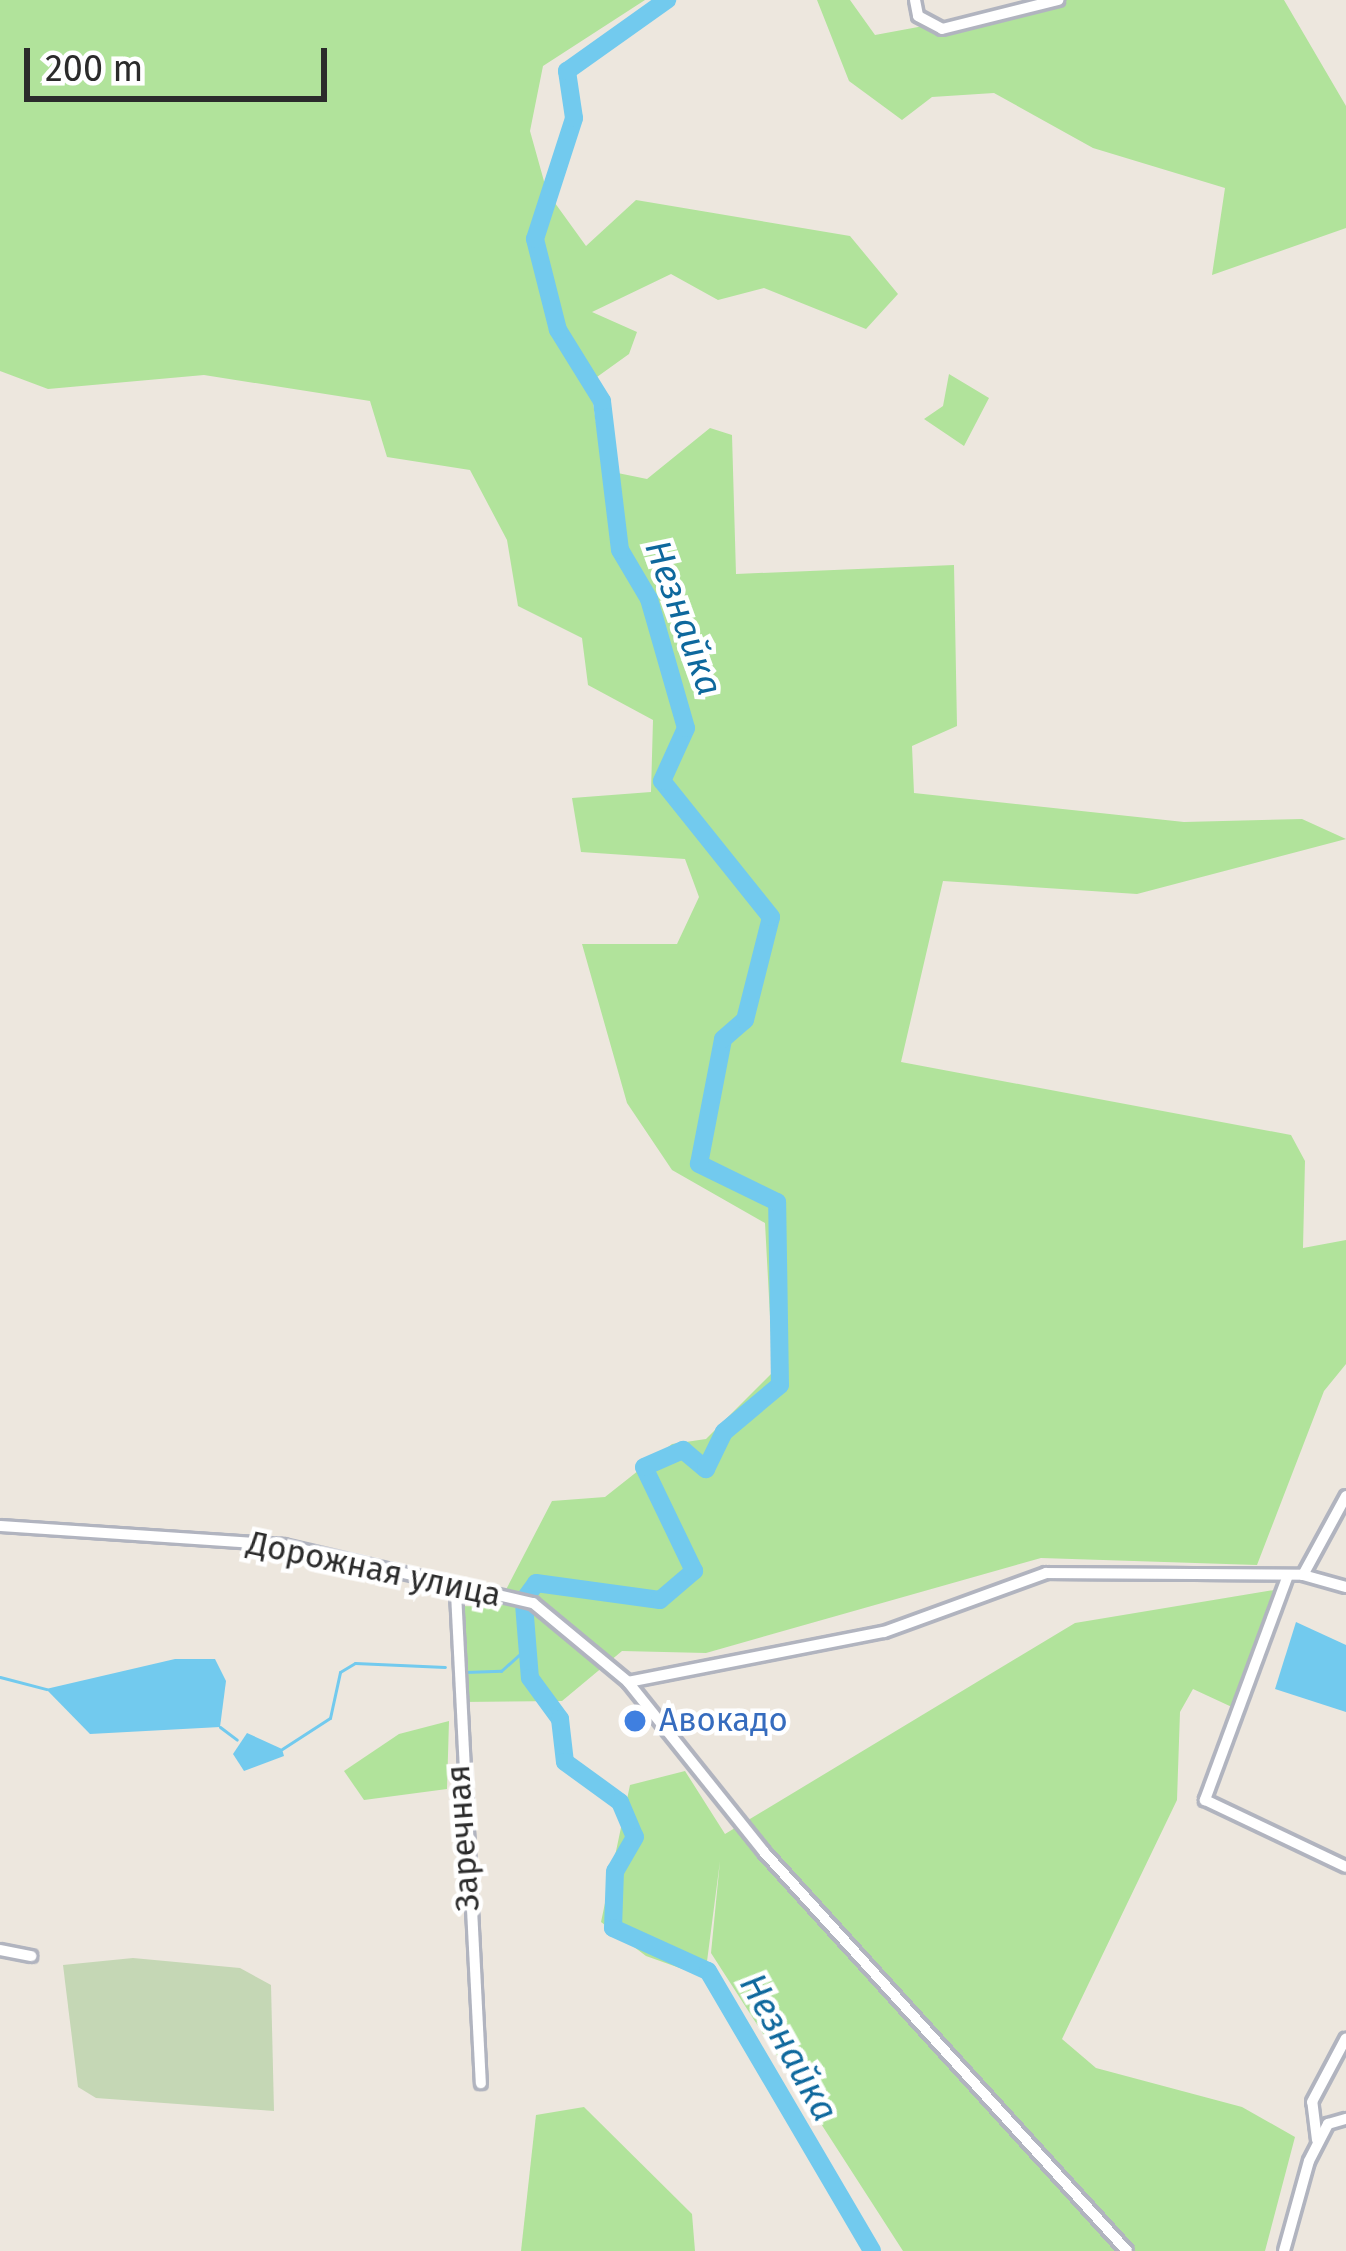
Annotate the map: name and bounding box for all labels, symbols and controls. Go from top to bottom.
scale bar [30,24,333,98]
text: 200 m [45,47,143,91]
water label: Незнайка [635,535,731,701]
street label: Дорожная улица [244,1524,504,1616]
place label: Авокадо [659,1701,788,1741]
marker: Авокадо [622,1708,648,1734]
street label: Заречная [439,1763,489,1913]
water label: Незнайка [730,1967,846,2129]

